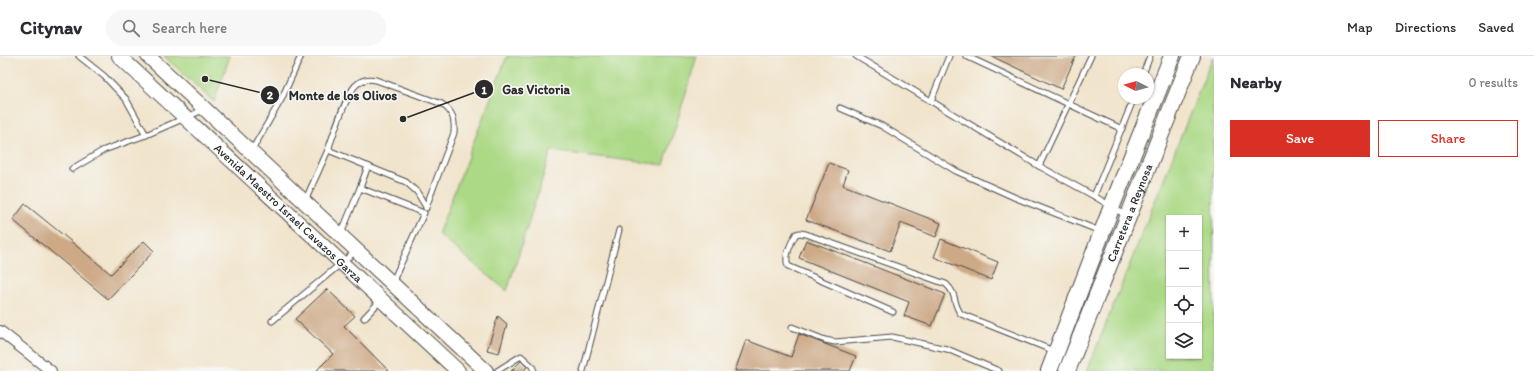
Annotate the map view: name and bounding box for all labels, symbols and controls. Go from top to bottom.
search box [106,10,386,46]
text: Citynav [20,16,82,39]
icon: search [120,17,142,39]
text: Search here [152,19,227,37]
text: Map [1347,19,1373,36]
text: Directions [1395,19,1456,36]
text: Saved [1478,19,1514,36]
north arrow [1118,68,1154,104]
text: Nearby [1230,72,1282,92]
text: 0 results [1468,75,1518,90]
callout: Gas Victoria [474,77,578,102]
text: Gas Victoria [502,82,570,97]
callout: Monte de los Olivos [260,83,405,108]
text: 1 [481,83,487,97]
text: 2 [267,88,274,102]
text: Monte de los Olivos [289,88,397,103]
button: Save [1230,120,1370,157]
button: Share [1378,120,1518,157]
street label: Avenida Maestro Israel Cavazos Garza [211,141,366,286]
street label: Carretera a Reynosa [1104,162,1155,264]
map controls [1166,215,1202,359]
button: + [1166,215,1202,251]
button: − [1166,251,1202,287]
button: locate [1166,287,1202,323]
button: layers [1166,323,1202,359]

